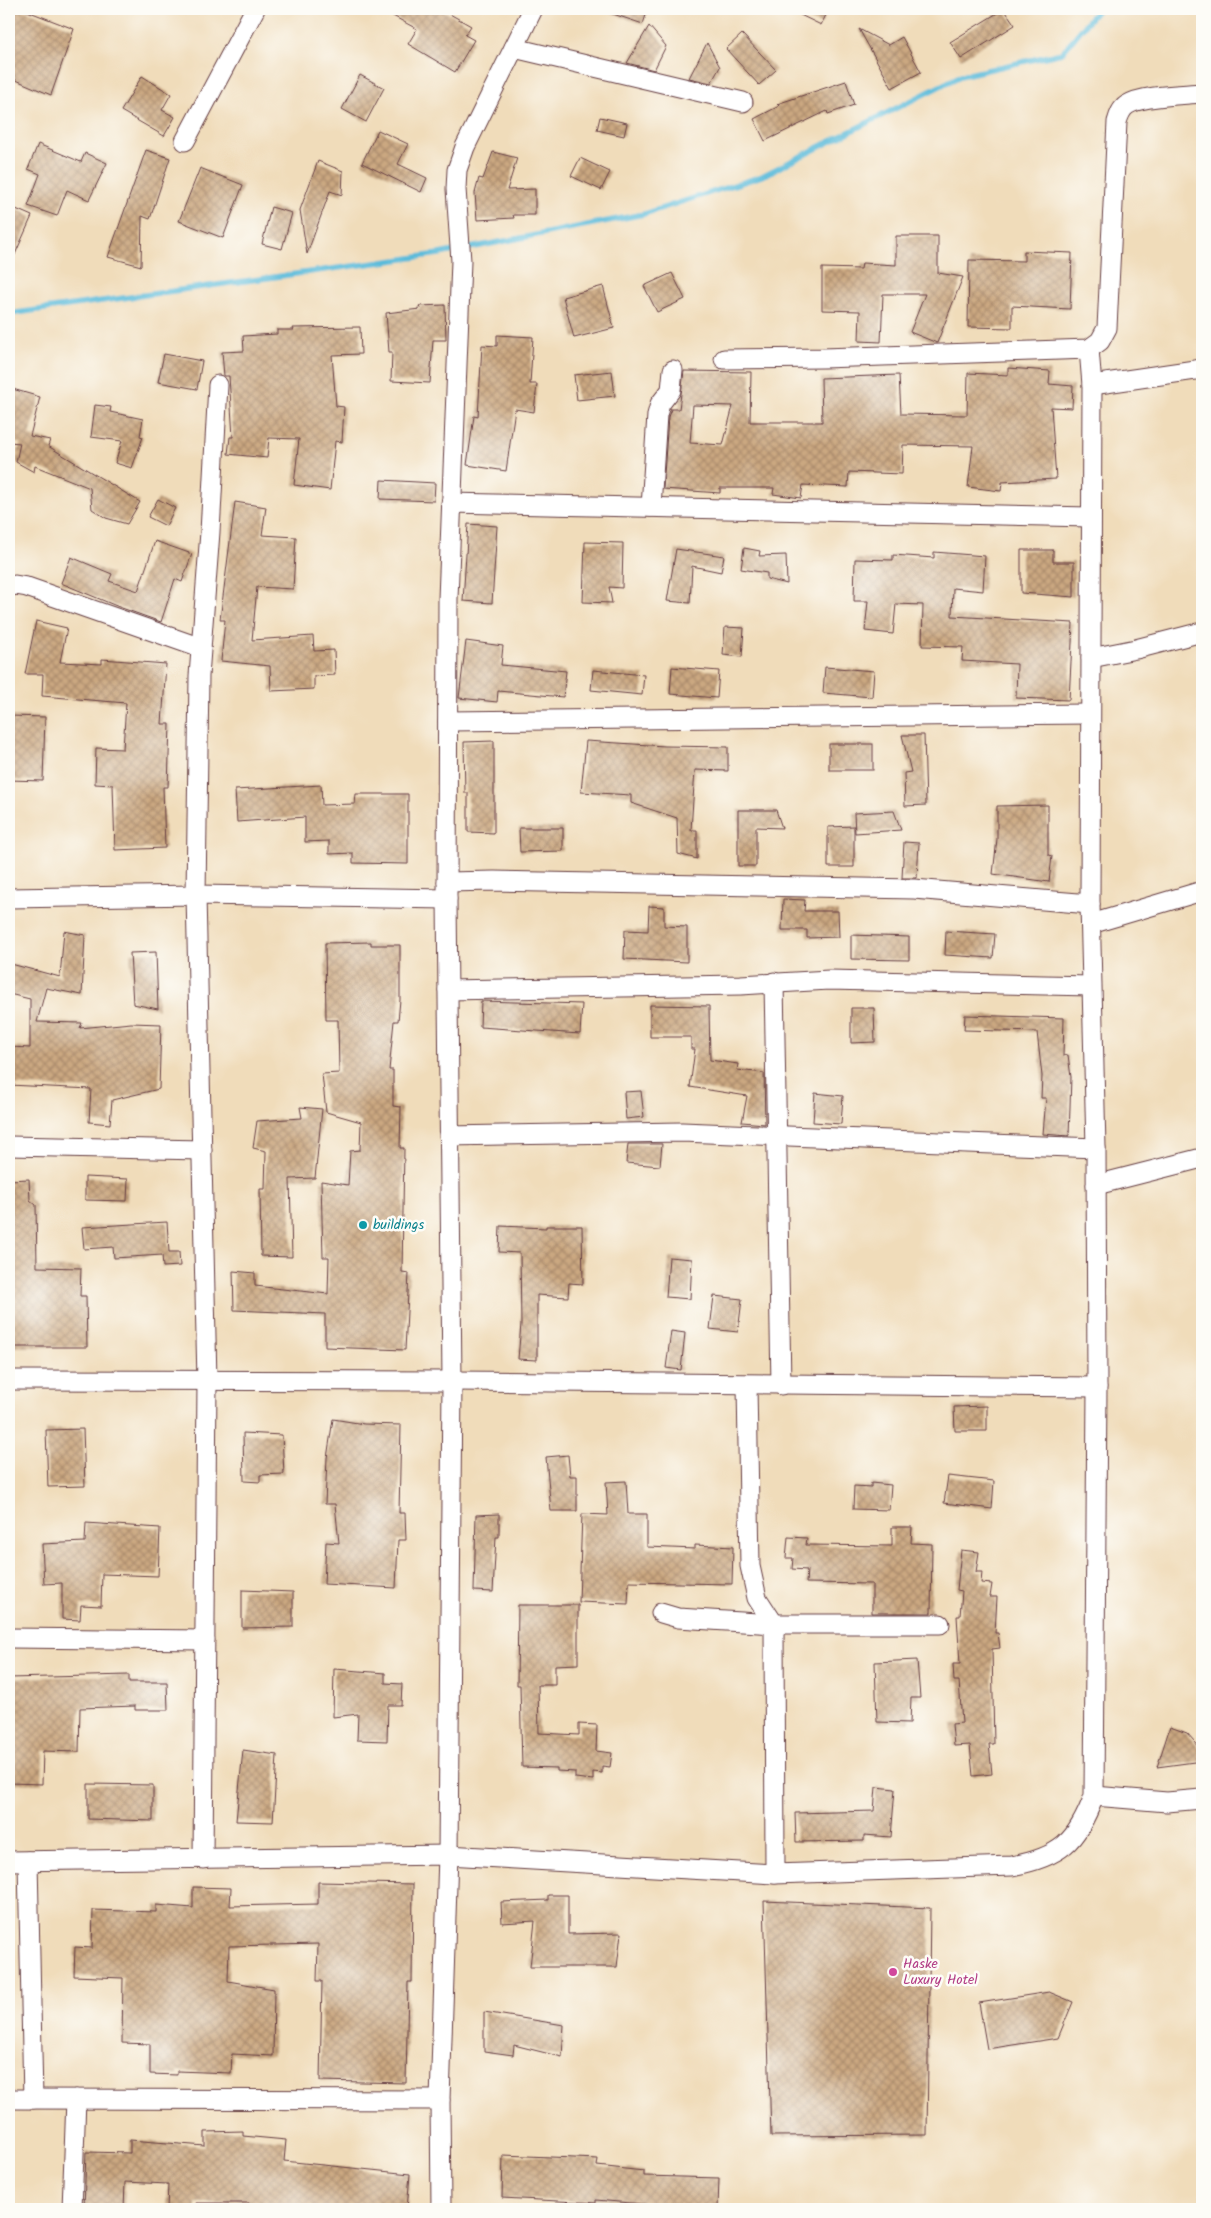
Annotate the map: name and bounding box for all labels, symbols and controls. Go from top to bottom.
place label: buildings [373,1214,424,1236]
marker: buildings [357,1219,369,1231]
place label: Haske Luxury Hotel [903,1953,978,1991]
marker: Haske Luxury Hotel [887,1966,899,1978]

